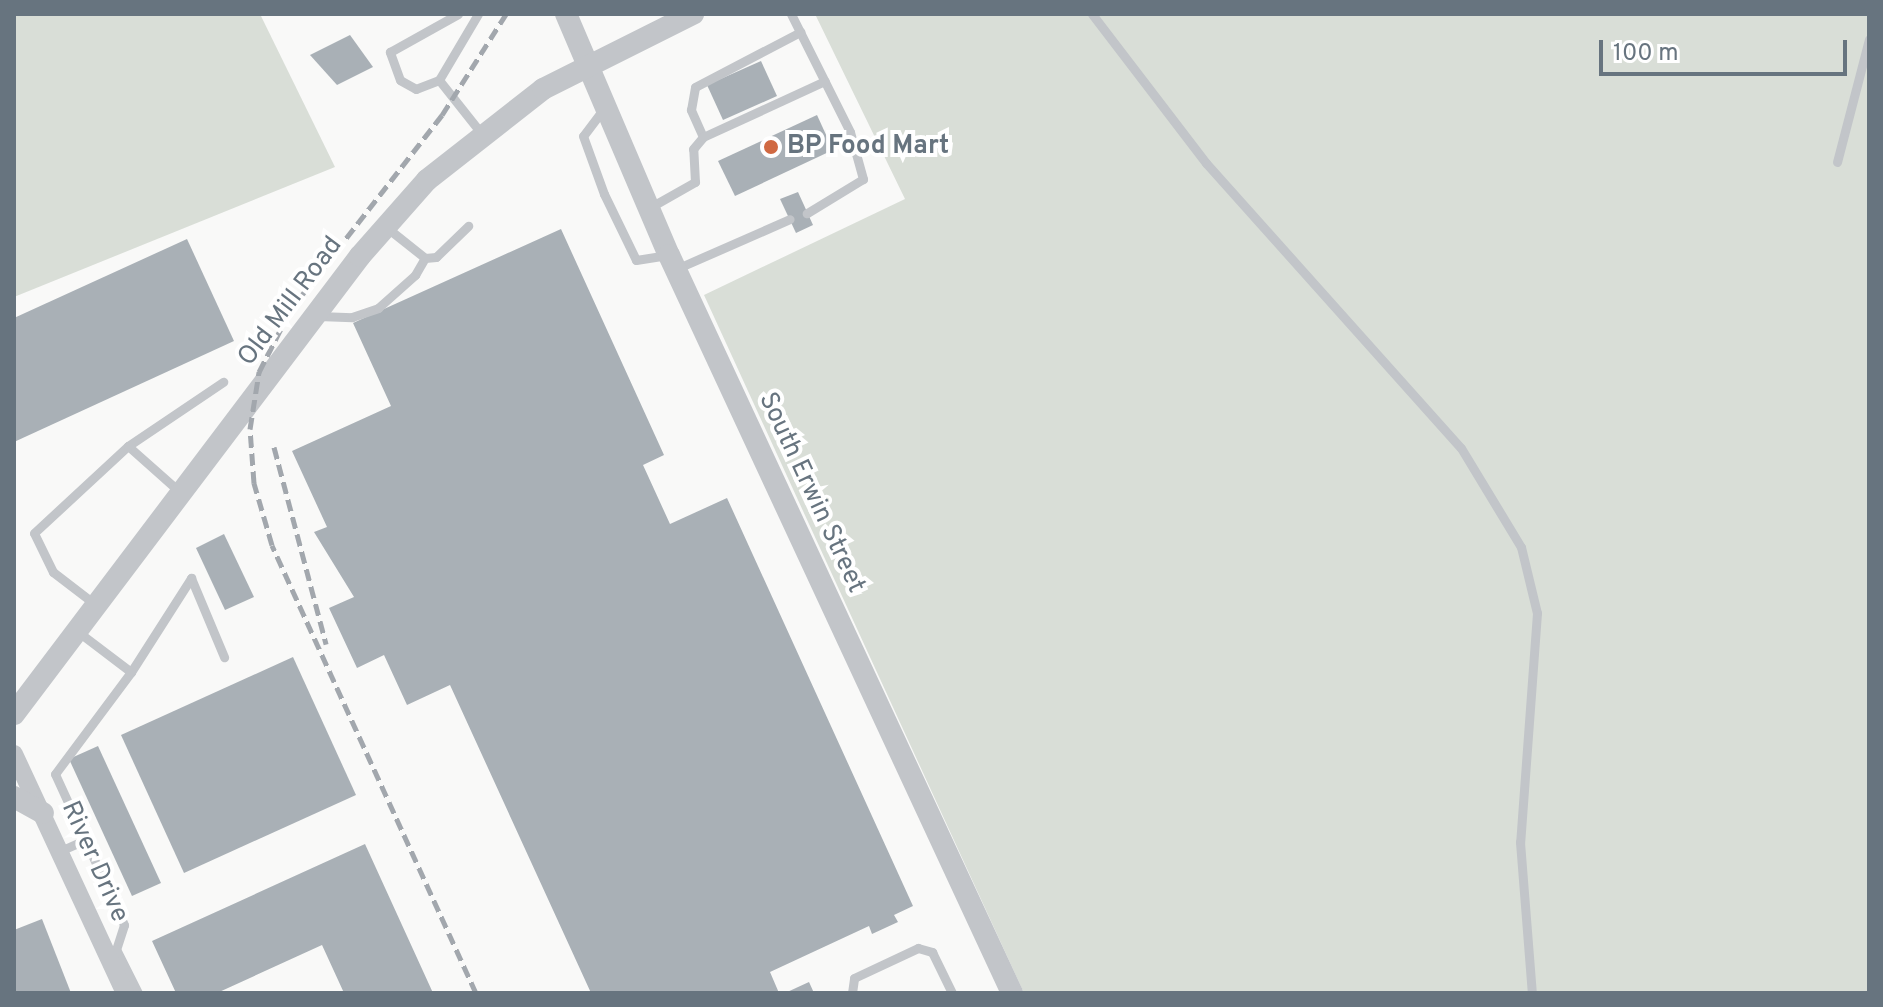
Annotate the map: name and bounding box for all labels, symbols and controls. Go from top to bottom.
scale bar [1603,24,1851,74]
text: 100 m [1613,39,1679,69]
place label: BP Food Mart [787,131,949,163]
marker: BP Food Mart [762,138,780,156]
street label: Old Mill Road [232,231,350,373]
street label: South Erwin Street [751,388,871,598]
street label: River Drive [53,797,135,927]

